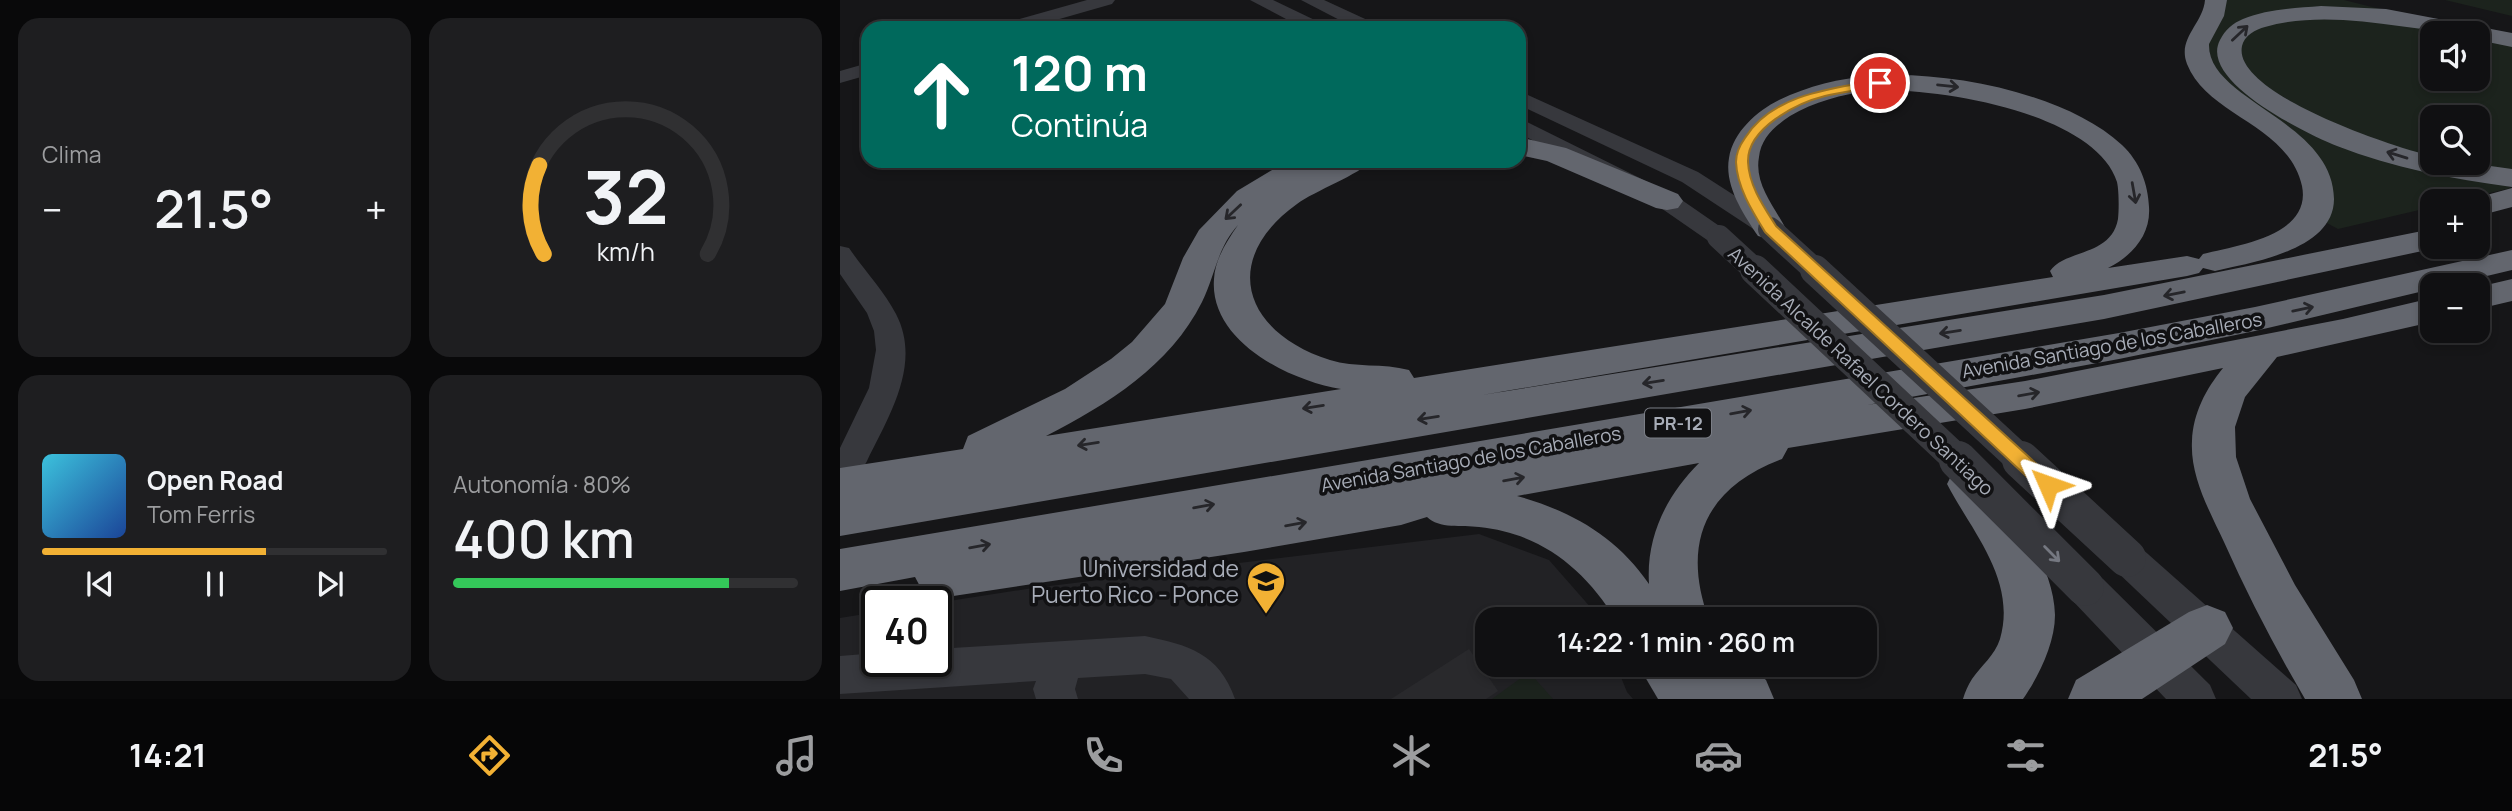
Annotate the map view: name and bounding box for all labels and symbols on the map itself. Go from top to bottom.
one-way arrow [2231,25,2249,41]
pin [1850,53,1910,113]
one-way arrow [1936,80,1959,93]
one-way arrow [2386,148,2408,161]
one-way arrow [2128,181,2141,204]
one-way arrow [1225,203,1242,220]
street label: Avenida Alcalde Rafael Cordero Santiago [1723,241,1999,501]
one-way arrow [2163,288,2186,301]
one-way arrow [2291,302,2314,315]
street label: Avenida Santiago de los Caballeros [1960,306,2264,384]
one-way arrow [1939,326,1962,339]
one-way arrow [1642,375,1665,388]
one-way arrow [2017,387,2040,400]
one-way arrow [1302,401,1325,414]
one-way arrow [1730,405,1752,418]
road number: PR-12 [1645,408,1711,438]
one-way arrow [1418,412,1440,425]
street label: Avenida Santiago de los Caballeros [1319,420,1623,498]
one-way arrow [1078,438,1100,451]
position arrow [2011,448,2085,522]
one-way arrow [1502,472,1525,485]
one-way arrow [1192,499,1215,513]
one-way arrow [1284,517,1307,530]
one-way arrow [968,539,991,552]
one-way arrow [2043,545,2060,562]
place label: Universidad de Puerto Rico - Ponce [1031,552,1239,610]
school or university icon: Universidad de Puerto Rico - Ponce [1245,560,1287,615]
speed limit sign: 40 [861,586,952,677]

